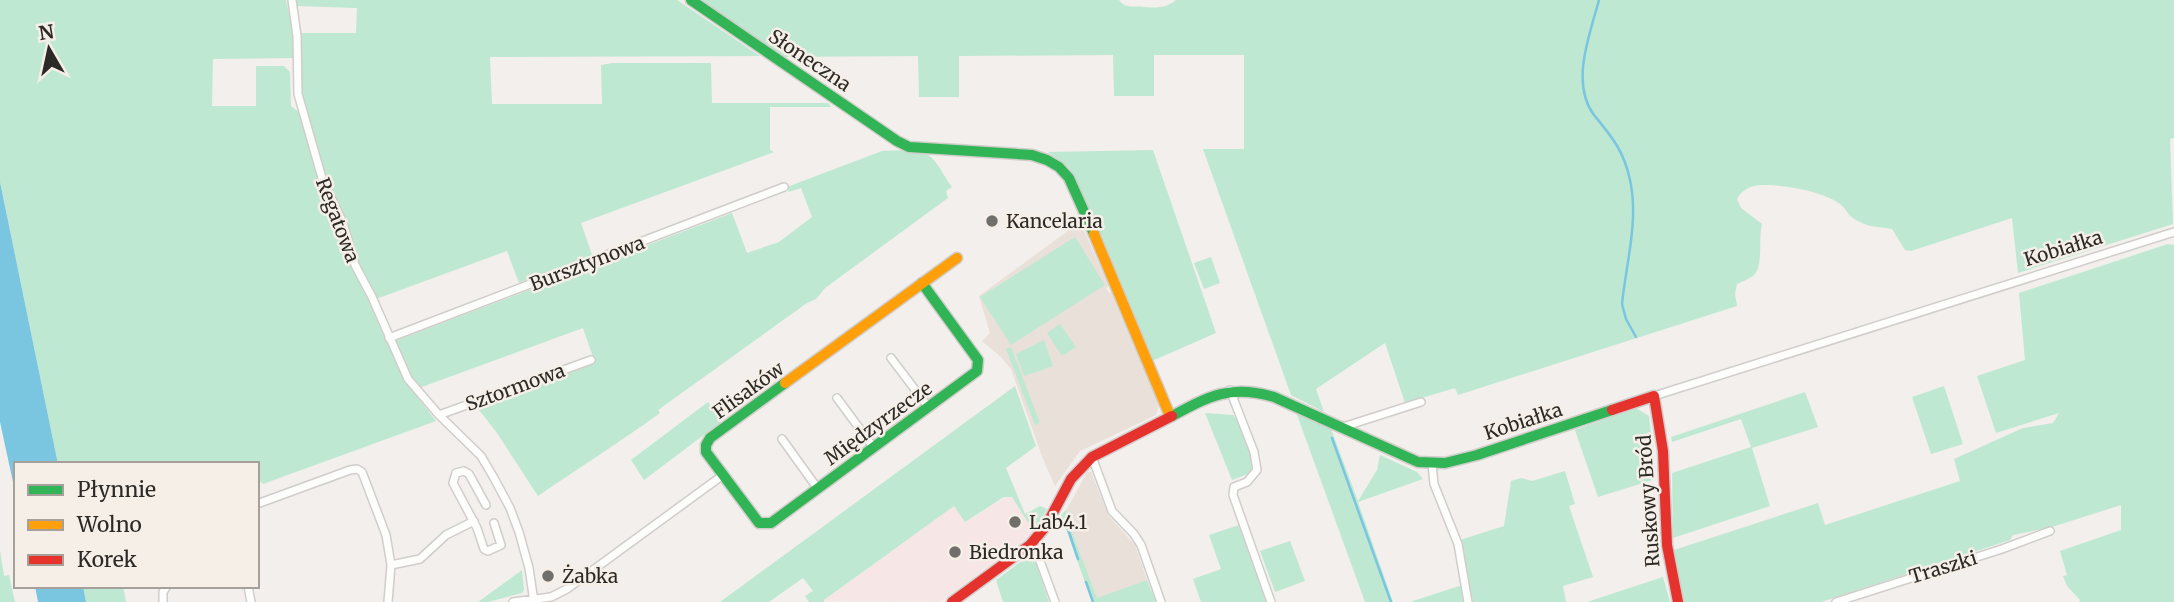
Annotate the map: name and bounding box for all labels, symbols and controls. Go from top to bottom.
north arrow [14,14,84,84]
text: N [37,19,56,45]
street label: Słoneczna [764,24,856,96]
street label: Regatowa [311,174,365,266]
place label: Kancelaria [1006,209,1103,233]
marker: Kancelaria [984,213,1000,229]
street label: Kobiałka [2021,225,2105,271]
street label: Bursztynowa [526,230,648,296]
street label: Flisaków [708,356,789,424]
street label: Sztormowa [462,358,568,416]
street label: Międzyrzecze [820,376,936,470]
street label: Kobiałka [1481,397,1565,445]
street label: Ruskowy Bród [1631,434,1665,568]
legend [14,462,259,588]
text: Płynnie [77,476,156,503]
place label: Lab4.1 [1029,510,1088,534]
text: Wolno [76,511,142,538]
marker: Lab4.1 [1007,514,1023,530]
place label: Biedronka [969,540,1063,564]
marker: Biedronka [947,544,963,560]
street label: Traszki [1906,545,1980,589]
text: Korek [77,546,138,573]
place label: Żabka [562,564,618,588]
marker: Żabka [540,568,556,584]

